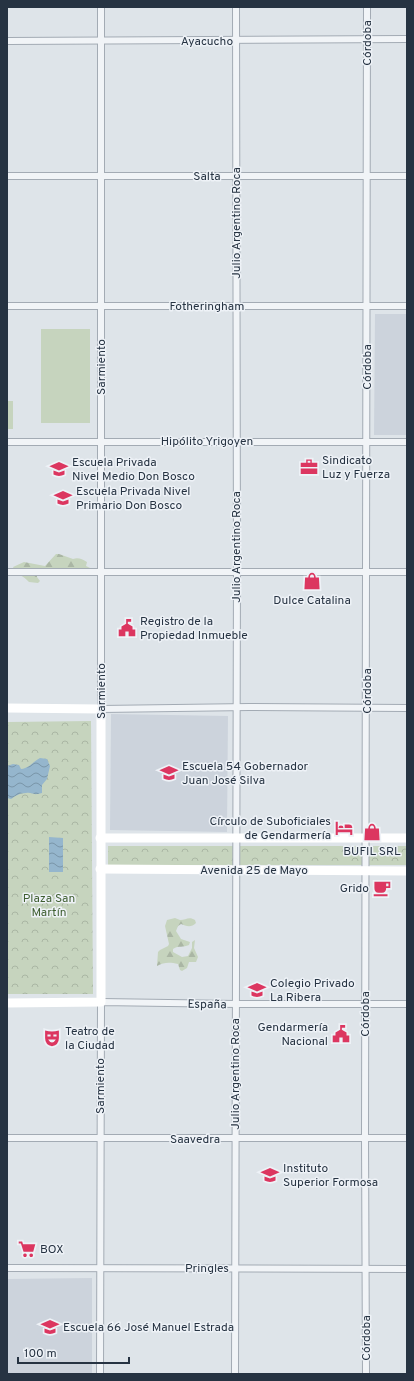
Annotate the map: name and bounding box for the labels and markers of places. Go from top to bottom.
place label: Sindicato Luz y Fuerza [322,453,390,483]
place label: Escuela Privada Nivel Medio Don Bosco [72,455,195,485]
office icon: Sindicato Luz y Fuerza [299,457,319,477]
school or university icon: Escuela Privada Nivel Medio Don Bosco [49,459,69,479]
place label: Escuela Privada Nivel Primario Don Bosco [76,484,191,514]
school or university icon: Escuela Privada Nivel Primario Don Bosco [53,488,73,508]
shop icon: Dulce Catalina [302,571,322,591]
place label: Dulce Catalina [273,593,351,609]
place label: Registro de la Propiedad Inmueble [140,614,248,644]
public building icon: Registro de la Propiedad Inmueble [117,618,137,638]
place label: Escuela 54 Gobernador Juan José Silva [182,759,309,789]
school or university icon: Escuela 54 Gobernador Juan José Silva [159,763,179,783]
place label: Círculo de Suboficiales de Gendarmería [210,814,331,844]
hotel icon: Círculo de Suboficiales de Gendarmería [334,818,354,838]
shop icon: BUFIL SRL [362,822,382,842]
place label: BUFIL SRL [343,844,401,860]
cafe icon: Grido [372,878,392,898]
place label: Grido [340,881,369,897]
place label: Colegio Privado La Ribera [270,976,355,1006]
school or university icon: Colegio Privado La Ribera [247,980,267,1000]
place label: Gendarmería Nacional [257,1020,328,1050]
place label: Teatro de la Ciudad [65,1024,115,1054]
public building icon: Gendarmería Nacional [331,1024,351,1044]
theatre icon: Teatro de la Ciudad [42,1028,62,1048]
place label: Instituto Superior Formosa [283,1161,378,1191]
school or university icon: Instituto Superior Formosa [260,1165,280,1185]
supermarket icon: BOX [17,1239,37,1259]
place label: BOX [40,1242,63,1258]
school or university icon: Escuela 66 José Manuel Estrada [40,1317,60,1337]
place label: Escuela 66 José Manuel Estrada [63,1320,234,1336]

